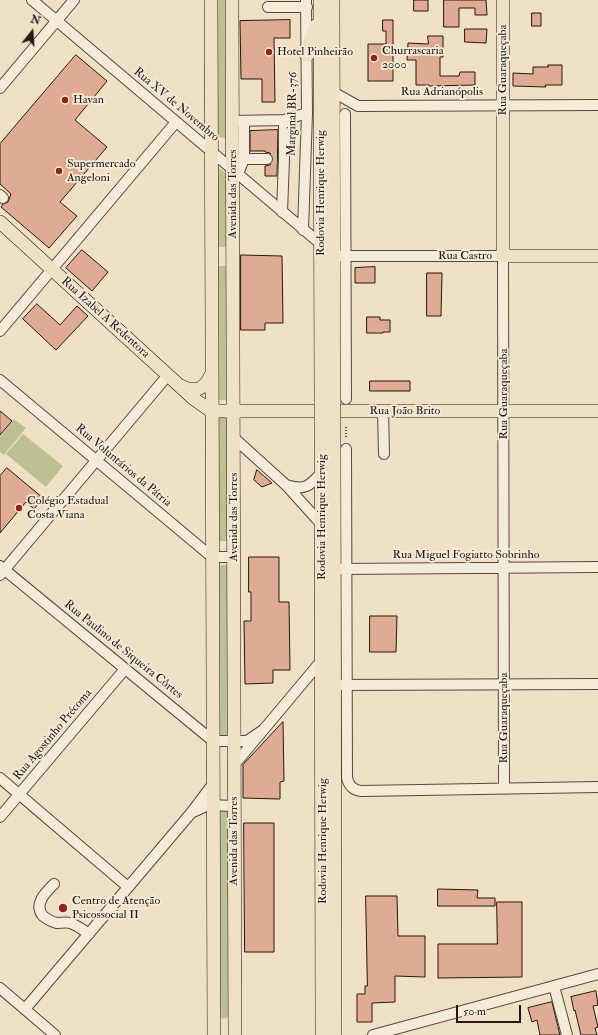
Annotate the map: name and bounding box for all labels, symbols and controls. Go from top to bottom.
north arrow [12,12,52,52]
text: N [29,12,42,28]
street label: Rua Guaraqueçaba [496,25,510,115]
place label: Churrascaria 2000 [382,44,444,72]
place label: Hotel Pinheirão [277,45,353,59]
marker: Hotel Pinheirão [264,47,274,57]
marker: Churrascaria 2000 [369,53,379,63]
street label: Rua XV de Novembro [130,65,222,145]
street label: Marginal BR-376 [285,72,301,156]
street label: Rua Adrianópolis [401,85,483,99]
place label: Havan [73,93,104,107]
marker: Havan [60,95,70,105]
street label: Rodovia Henrique Herwig [314,130,328,256]
street label: Avenida das Torres [226,150,240,238]
place label: Supermercado Angeloni [67,157,136,185]
marker: Supermercado Angeloni [54,166,64,176]
street label: Rua Castro [438,249,492,263]
street label: Rua Izabel A Redentora [58,275,152,361]
street label: Rua Guaraqueçaba [497,349,511,439]
street label: Rua João Brito [370,404,440,418]
street label: Rua Voluntários da Pátria [72,422,174,510]
street label: Rodovia Henrique Herwig [315,454,329,580]
street label: Avenida das Torres [227,473,241,561]
place label: Colégio Estadual Costa Viana [27,494,109,522]
marker: Colégio Estadual Costa Viana [14,503,24,513]
street label: Rua Miguel Fogiatto Sobrinho [392,548,540,562]
street label: Rua Paulino de Siqueira Côrtes [61,598,185,702]
street label: Rua Guaraqueçaba [497,673,511,763]
street label: Rua Agostinho Précoma [11,686,95,784]
street label: Rodovia Henrique Herwig [316,778,330,904]
street label: Avenida das Torres [227,797,241,885]
place label: Centro de Atenção Psicossocial II [72,894,160,922]
marker: Centro de Atenção Psicossocial II [57,902,69,914]
scale bar [458,997,523,1023]
text: 50 m [463,1004,486,1019]

